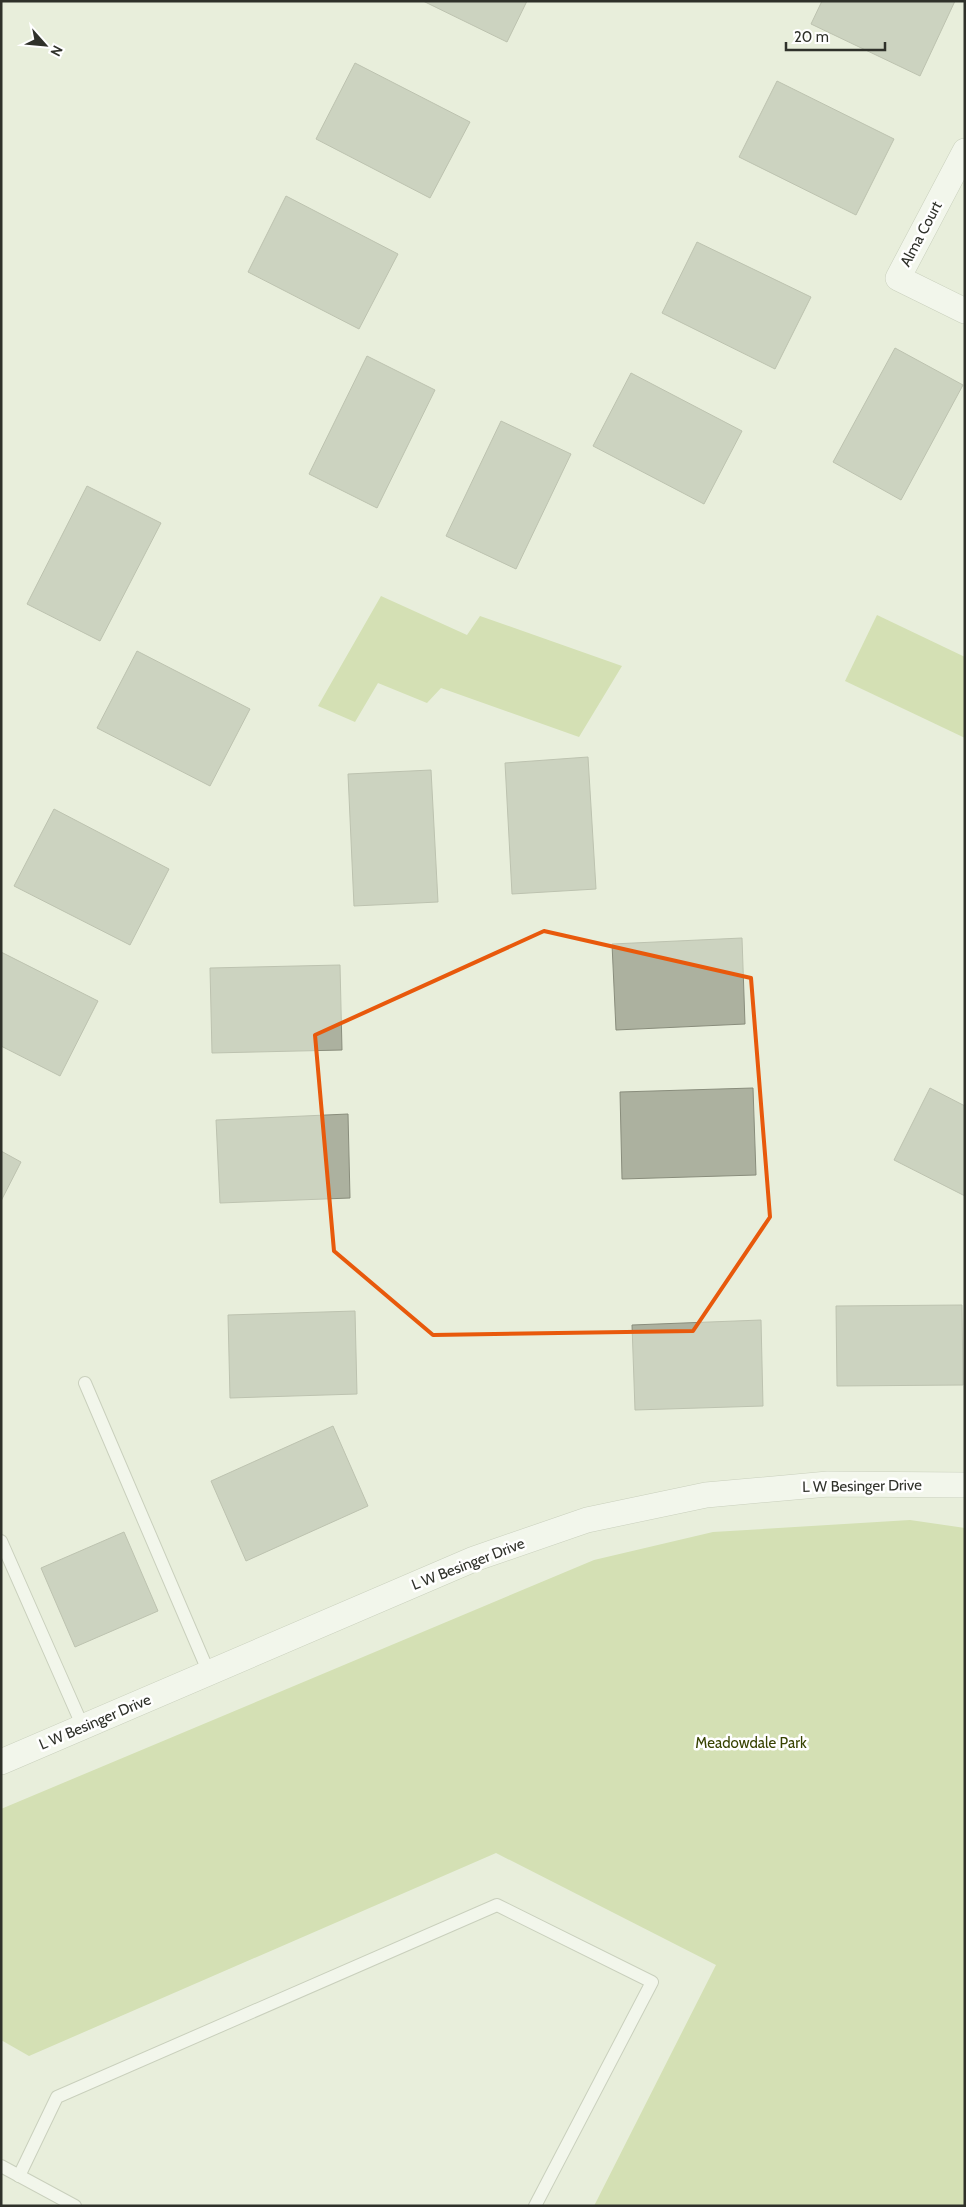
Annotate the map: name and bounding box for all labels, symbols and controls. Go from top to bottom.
north arrow [20,20,70,70]
scale bar [786,20,885,52]
text: 20 m [794,28,829,46]
text: N [46,42,67,59]
street label: Alma Court [896,198,946,270]
street label: L W Besinger Drive [802,1476,922,1496]
street label: L W Besinger Drive [409,1534,527,1594]
street label: L W Besinger Drive [36,1690,154,1754]
park label: Meadowdale Park [695,1734,807,1752]

